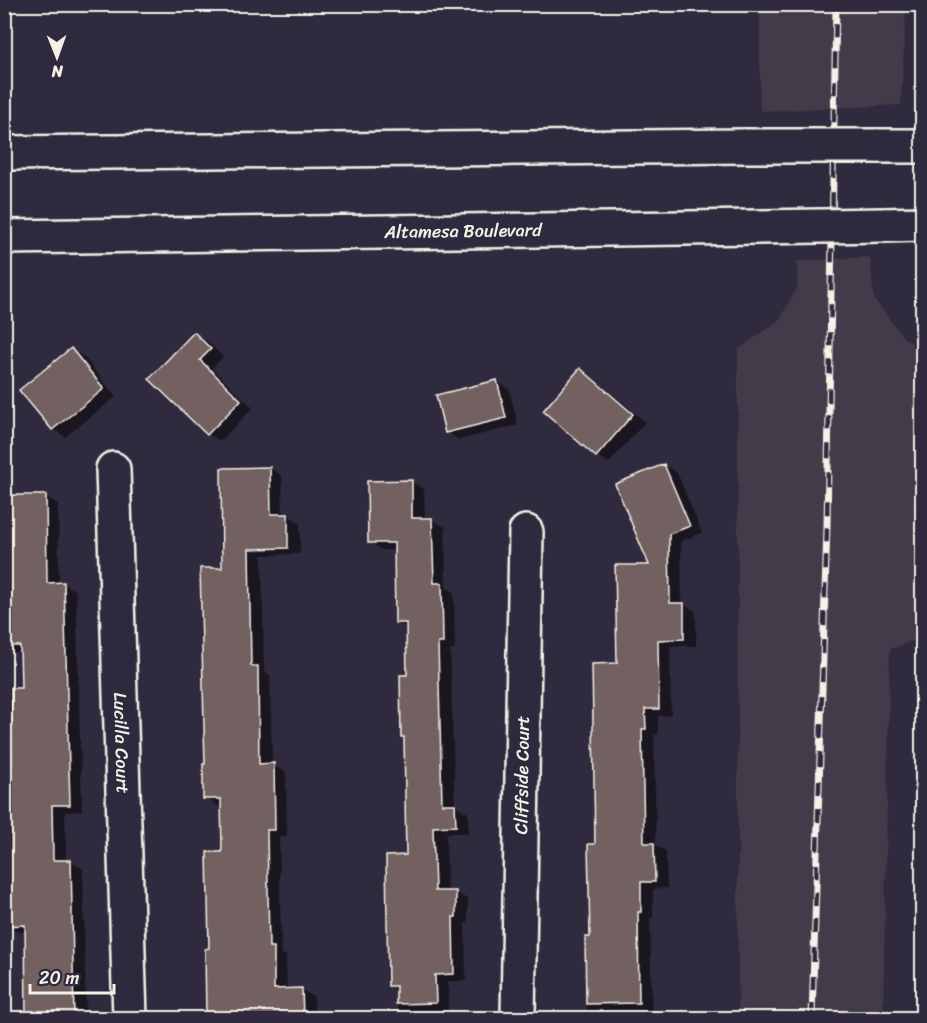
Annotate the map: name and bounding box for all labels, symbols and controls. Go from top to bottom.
north arrow [27,27,87,87]
text: N [51,57,64,86]
street label: Altamesa Boulevard [383,214,543,248]
street label: Lucilla Court [104,692,139,794]
street label: Cliffside Court [505,715,539,835]
scale bar [30,957,114,995]
text: 20 m [39,962,79,994]

